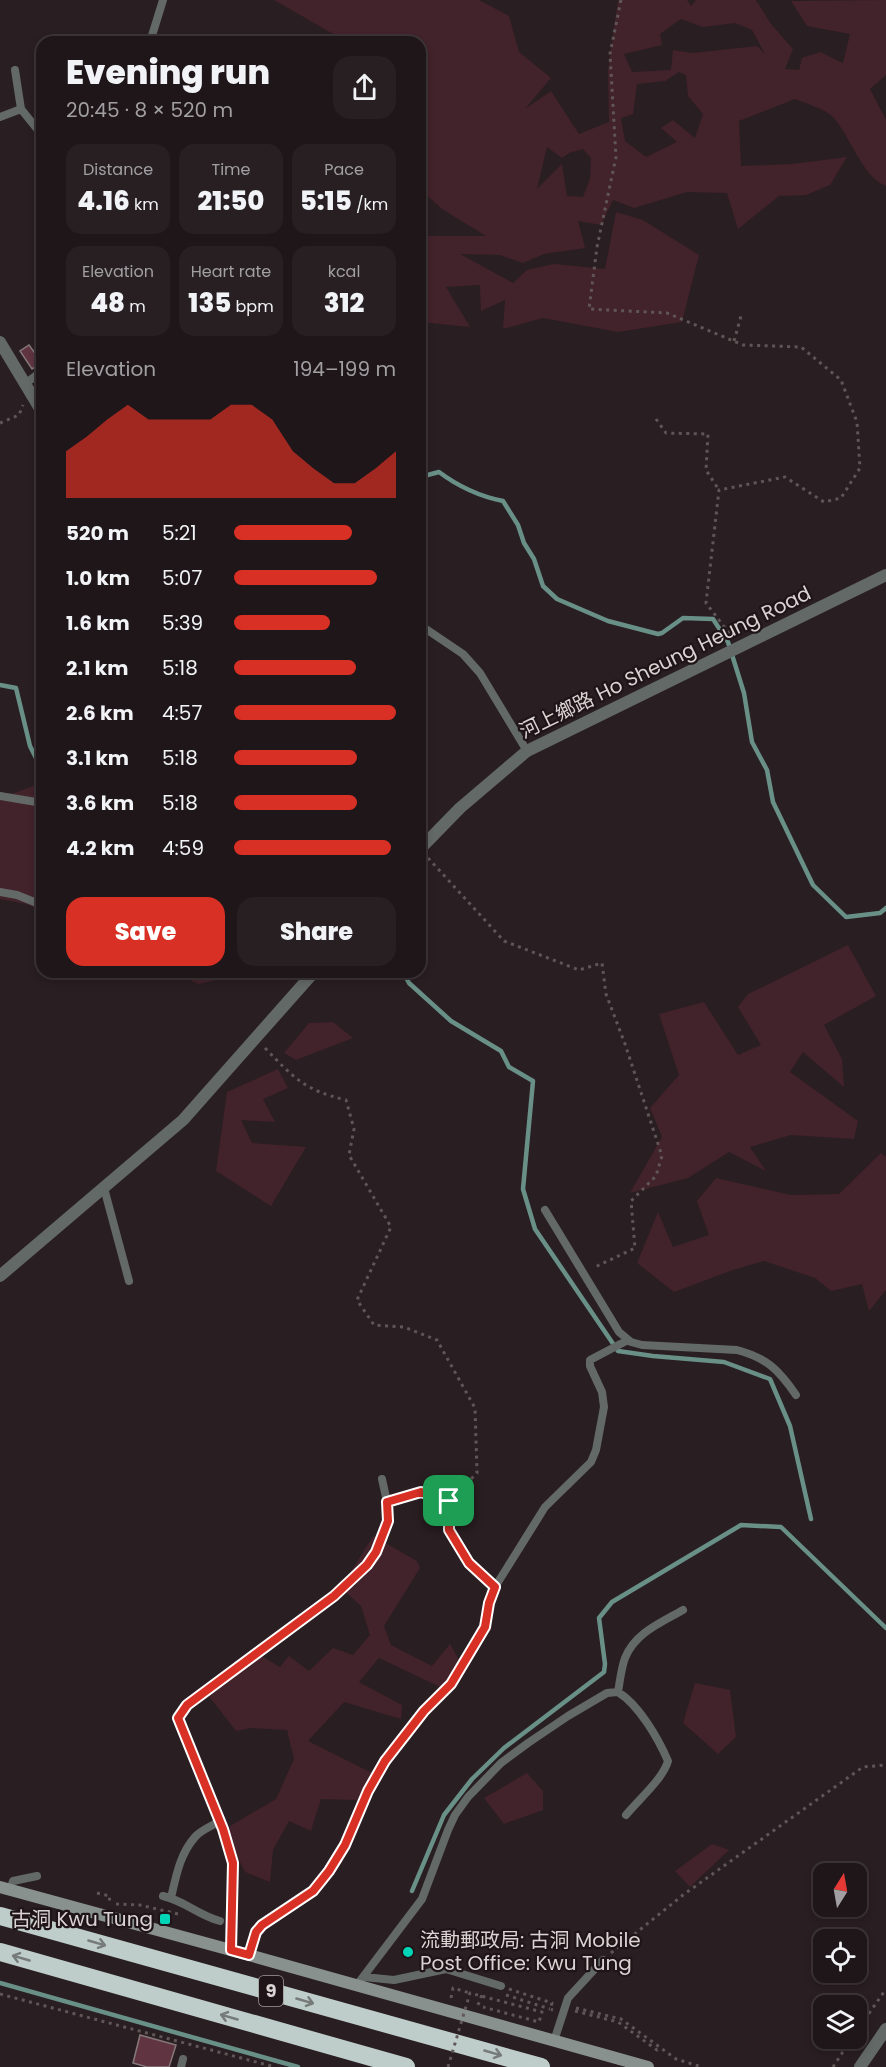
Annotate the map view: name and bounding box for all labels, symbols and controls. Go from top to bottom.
text: Evening run [66,49,270,96]
button: share [333,56,396,119]
text: 20:45 · 8 × 520 m [66,96,233,124]
text: Distance [83,158,153,181]
text: Time [212,158,251,181]
text: Pace [324,158,364,181]
text: 4.16 [77,183,130,219]
text: 21:50 [198,183,264,219]
text: 5:15 [300,183,352,219]
text: km [130,193,159,216]
text: /km [352,193,388,216]
text: Elevation [82,260,154,283]
text: Heart rate [191,260,271,283]
text: kcal [328,260,360,283]
text: 48 [90,285,125,321]
text: 135 [188,285,231,321]
text: 312 [324,285,364,321]
text: m [125,295,146,318]
text: bpm [231,295,274,318]
text: Elevation [66,355,156,383]
text: 194–199 m [293,355,396,383]
text: 520 m [66,519,129,547]
text: 5:21 [162,519,197,547]
text: 1.0 km [66,564,130,592]
text: 5:07 [162,564,202,592]
street label: 河上鄉路 Ho Sheung Heung Road [514,579,816,745]
text: 1.6 km [66,609,130,637]
text: 5:39 [162,609,203,637]
text: 2.1 km [66,654,128,682]
text: 5:18 [162,654,198,682]
text: 2.6 km [66,699,134,727]
text: 4:57 [162,699,202,727]
text: 3.1 km [66,744,129,772]
text: 5:18 [162,744,198,772]
text: 3.6 km [66,789,134,817]
text: 5:18 [162,789,198,817]
text: 4.2 km [66,834,134,862]
text: 4:59 [162,834,204,862]
button: Save [66,897,225,966]
button: Share [237,897,396,966]
pin [423,1475,474,1526]
icon: arrive [432,1484,465,1517]
north arrow [813,1863,867,1917]
map controls [813,1863,867,2049]
place label: 古洞 Kwu Tung [11,1905,153,1933]
marker: 古洞 Kwu Tung [158,1912,172,1926]
place label: 流動郵政局: 古洞 Mobile Post Office: Kwu Tung [420,1926,641,1977]
button: locate [813,1929,867,1983]
one-way arrow [87,1938,106,1949]
marker: 流動郵政局: 古洞 Mobile Post Office: Kwu Tung [401,1945,415,1959]
one-way arrow [12,1952,31,1963]
road number: 9 [259,1976,283,2006]
button: layers [813,1995,867,2049]
one-way arrow [295,1996,314,2007]
one-way arrow [220,2011,239,2022]
one-way arrow [483,2048,502,2060]

